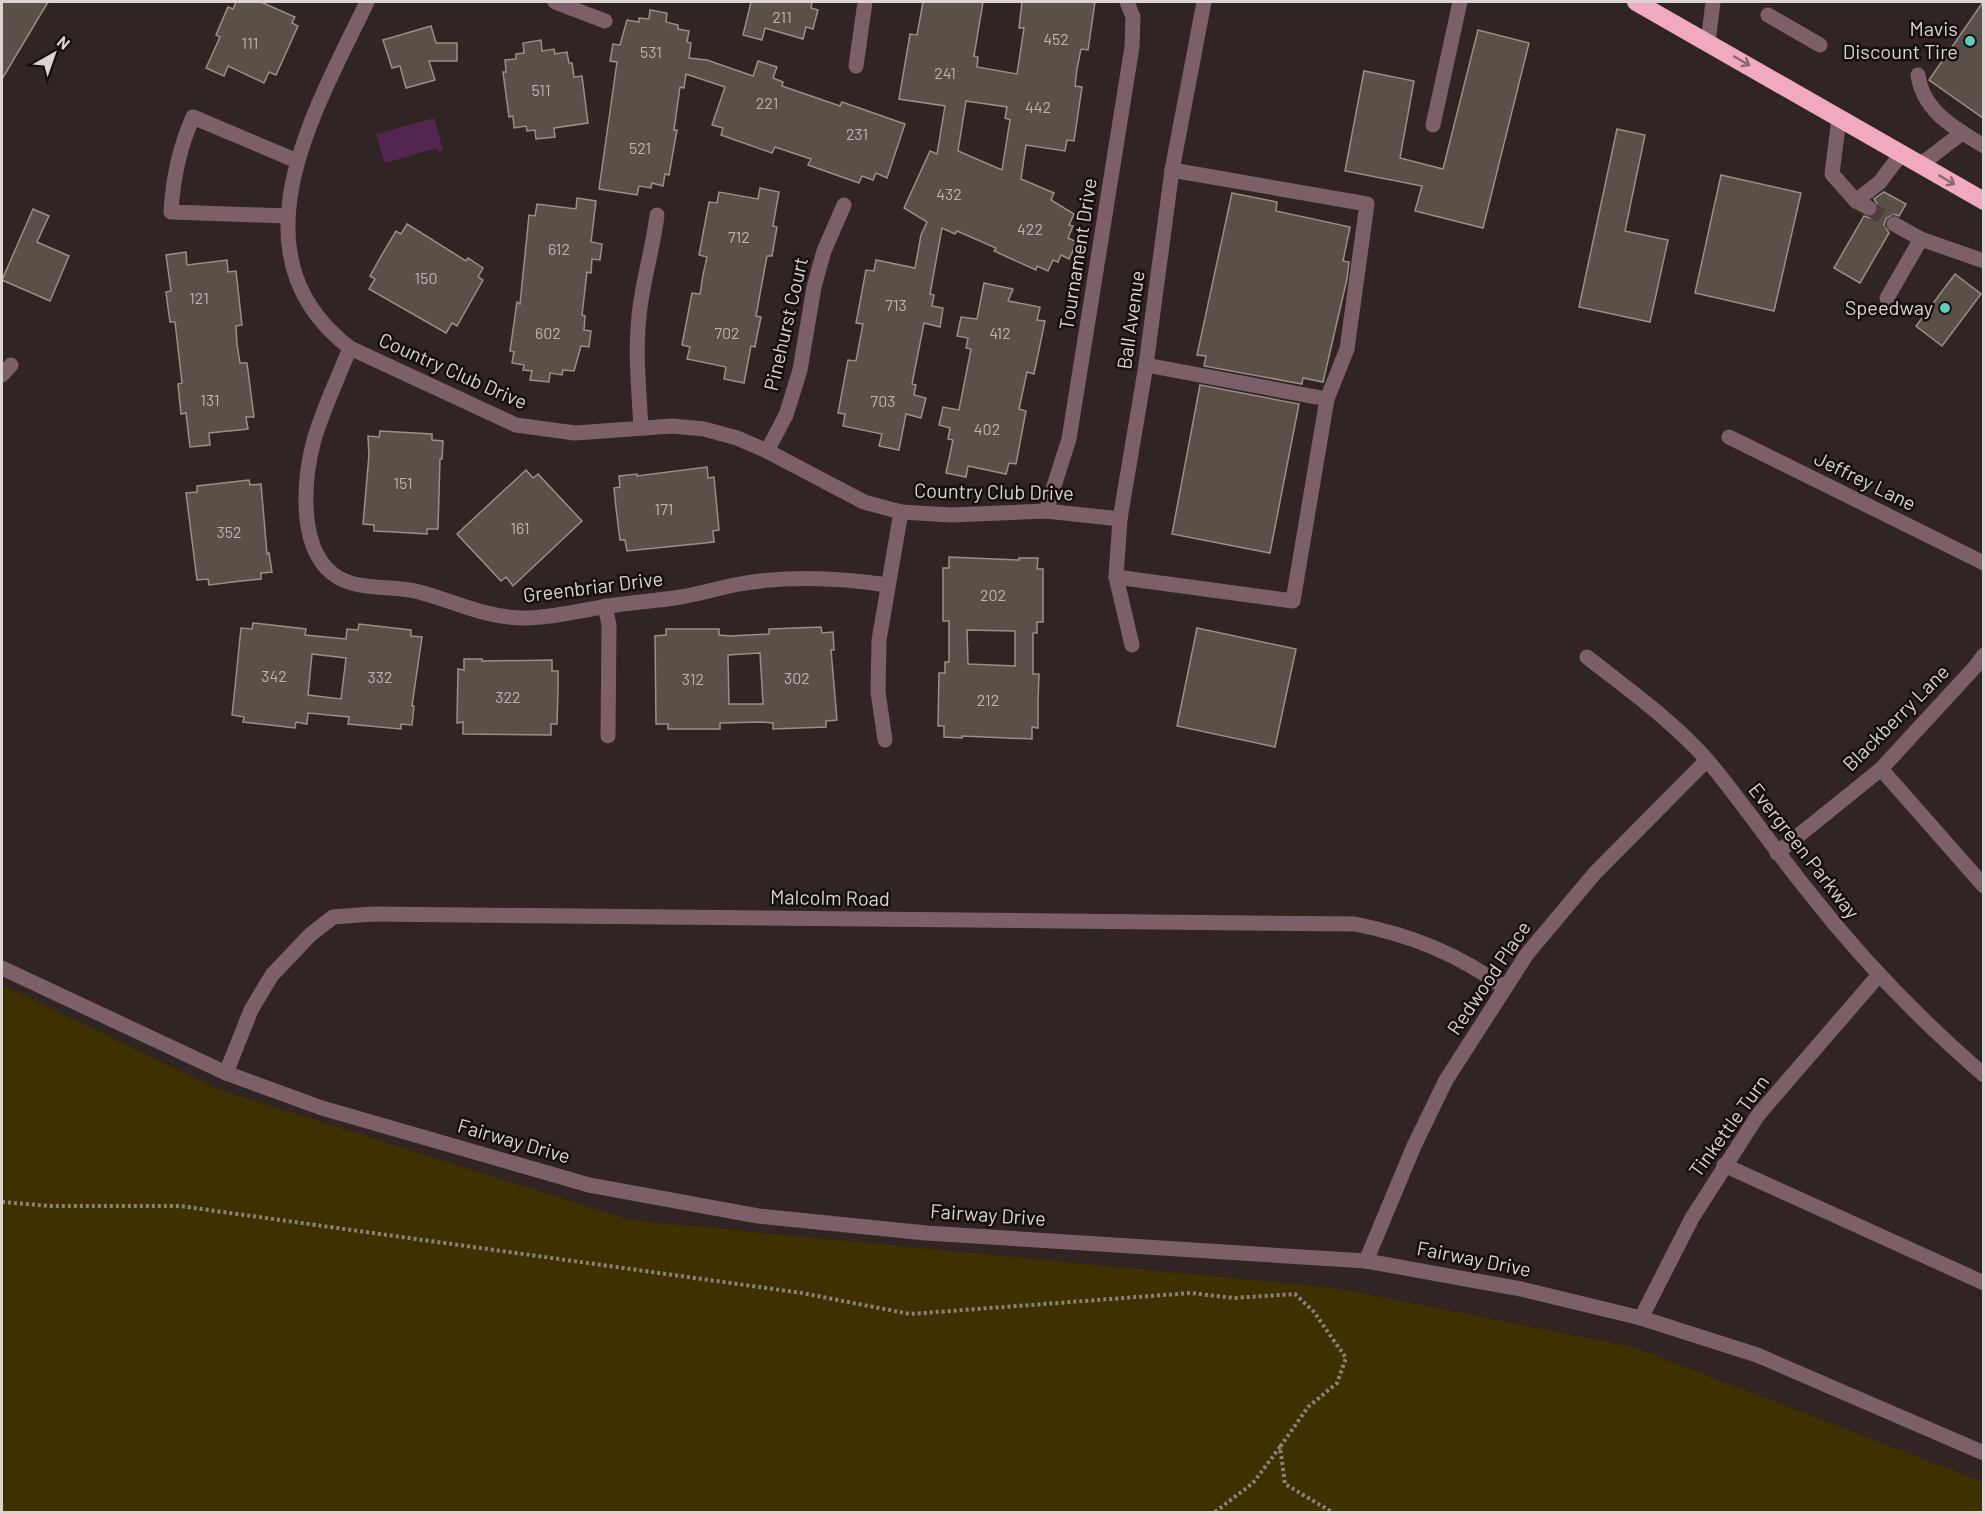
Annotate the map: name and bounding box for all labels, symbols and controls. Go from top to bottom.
house number: 211 [772,7,792,26]
place label: Mavis Discount Tire [1843,16,1958,63]
north arrow [24,24,84,84]
house number: 452 [1043,29,1069,48]
text: N [54,31,74,53]
house number: 111 [242,33,258,52]
marker: Mavis Discount Tire [1963,34,1977,48]
house number: 531 [640,42,662,61]
one-way arrow [1733,56,1750,68]
house number: 241 [934,63,956,82]
house number: 511 [531,80,551,99]
house number: 221 [756,93,778,112]
house number: 442 [1025,97,1051,116]
house number: 231 [846,124,868,143]
house number: 521 [629,138,651,157]
one-way arrow [1938,174,1955,186]
street label: Tournament Drive [1053,176,1101,332]
house number: 432 [936,184,962,203]
house number: 422 [1017,219,1043,238]
house number: 712 [728,227,750,246]
house number: 612 [548,239,570,258]
street label: Pinehurst Court [758,255,812,393]
house number: 150 [415,268,437,287]
street label: Ball Avenue [1111,269,1149,371]
house number: 121 [189,288,209,307]
house number: 713 [885,295,907,314]
place label: Speedway [1845,295,1933,319]
marker: Speedway [1938,301,1952,315]
house number: 602 [535,323,561,342]
house number: 702 [714,323,740,342]
house number: 412 [989,323,1011,342]
street label: Country Club Drive [376,327,531,414]
house number: 131 [200,390,220,409]
house number: 703 [871,391,895,410]
house number: 402 [974,419,1000,438]
street label: Jeffrey Lane [1811,445,1920,515]
house number: 151 [394,473,412,492]
street label: Country Club Drive [914,478,1074,504]
house number: 171 [655,499,673,518]
house number: 161 [510,518,530,537]
house number: 352 [216,522,242,541]
street label: Greenbriar Drive [521,566,664,607]
house number: 202 [980,585,1006,604]
street label: Blackberry Lane [1837,659,1953,775]
house number: 342 [261,666,287,685]
house number: 332 [367,667,393,686]
house number: 302 [784,668,810,687]
house number: 312 [682,669,704,688]
house number: 322 [495,687,521,706]
house number: 212 [977,690,999,709]
street label: Evergreen Parkway [1744,778,1865,923]
street label: Malcolm Road [770,884,890,910]
street label: Redwood Place [1441,916,1535,1039]
street label: Tinkettle Turn [1683,1070,1773,1181]
street label: Fairway Drive [455,1113,573,1168]
street label: Fairway Drive [929,1198,1047,1230]
street label: Fairway Drive [1415,1235,1533,1281]

